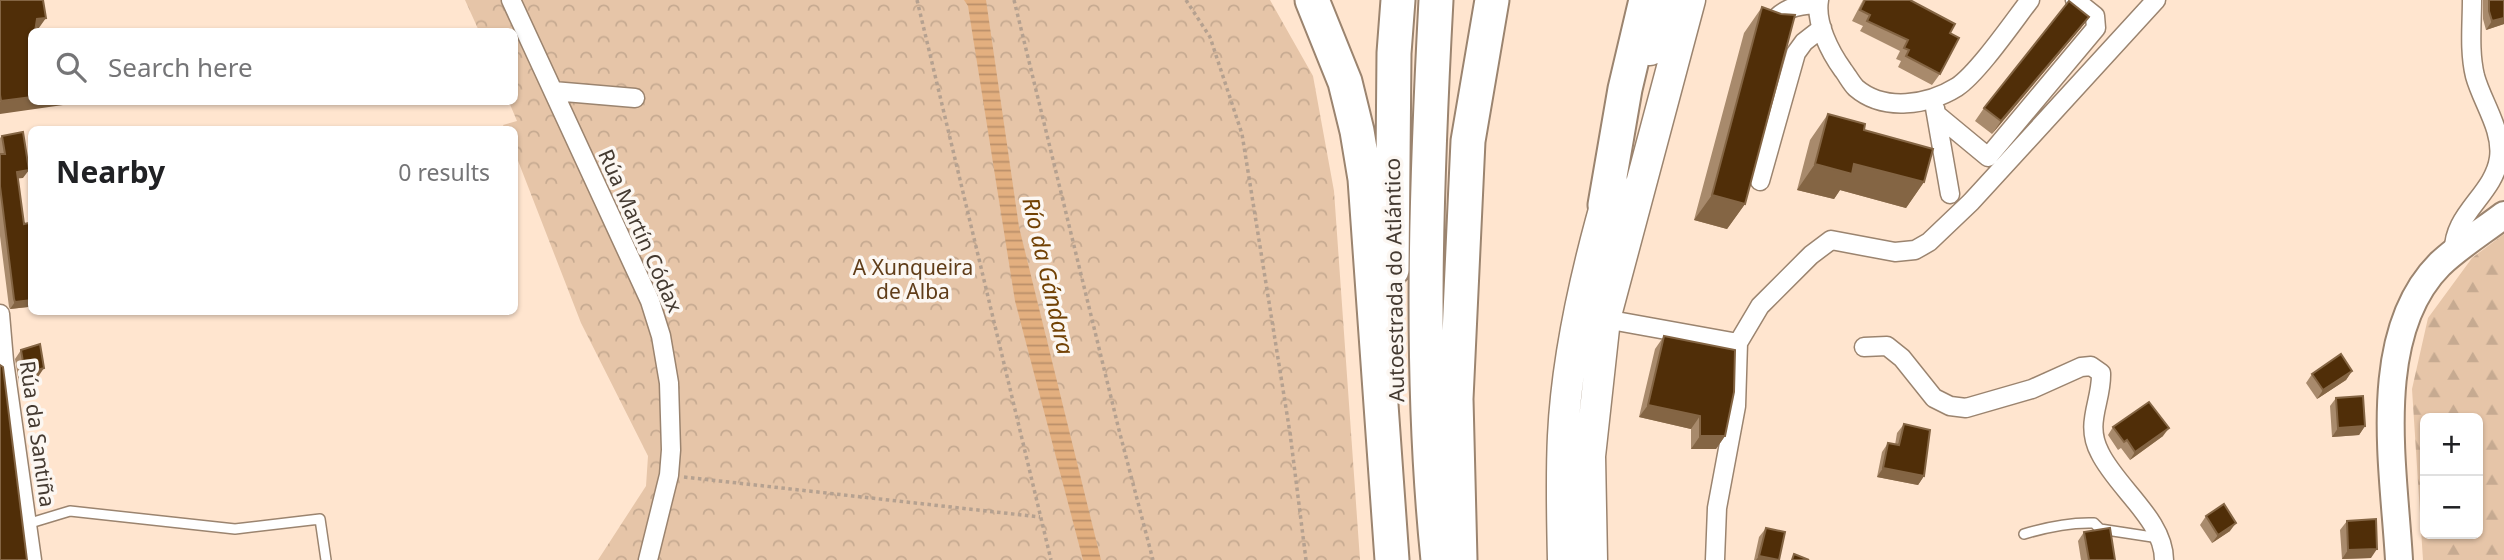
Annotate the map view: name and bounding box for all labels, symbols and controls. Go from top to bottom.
search box [28,28,518,105]
icon: search [52,48,90,86]
text: Search here [108,49,253,85]
street label: Rúa Martín Códax [592,144,689,317]
text: Nearby [56,151,165,192]
text: 0 results [398,156,490,188]
street label: Autoestrada do Atlántico [1378,158,1410,402]
water label: Río da Gándara [1015,194,1083,358]
park label: A Xunqueira de Alba [853,253,973,305]
street label: Rúa da Santiña [14,359,62,509]
map controls [2420,413,2483,539]
button: + [2420,413,2483,476]
button: − [2420,476,2483,539]

